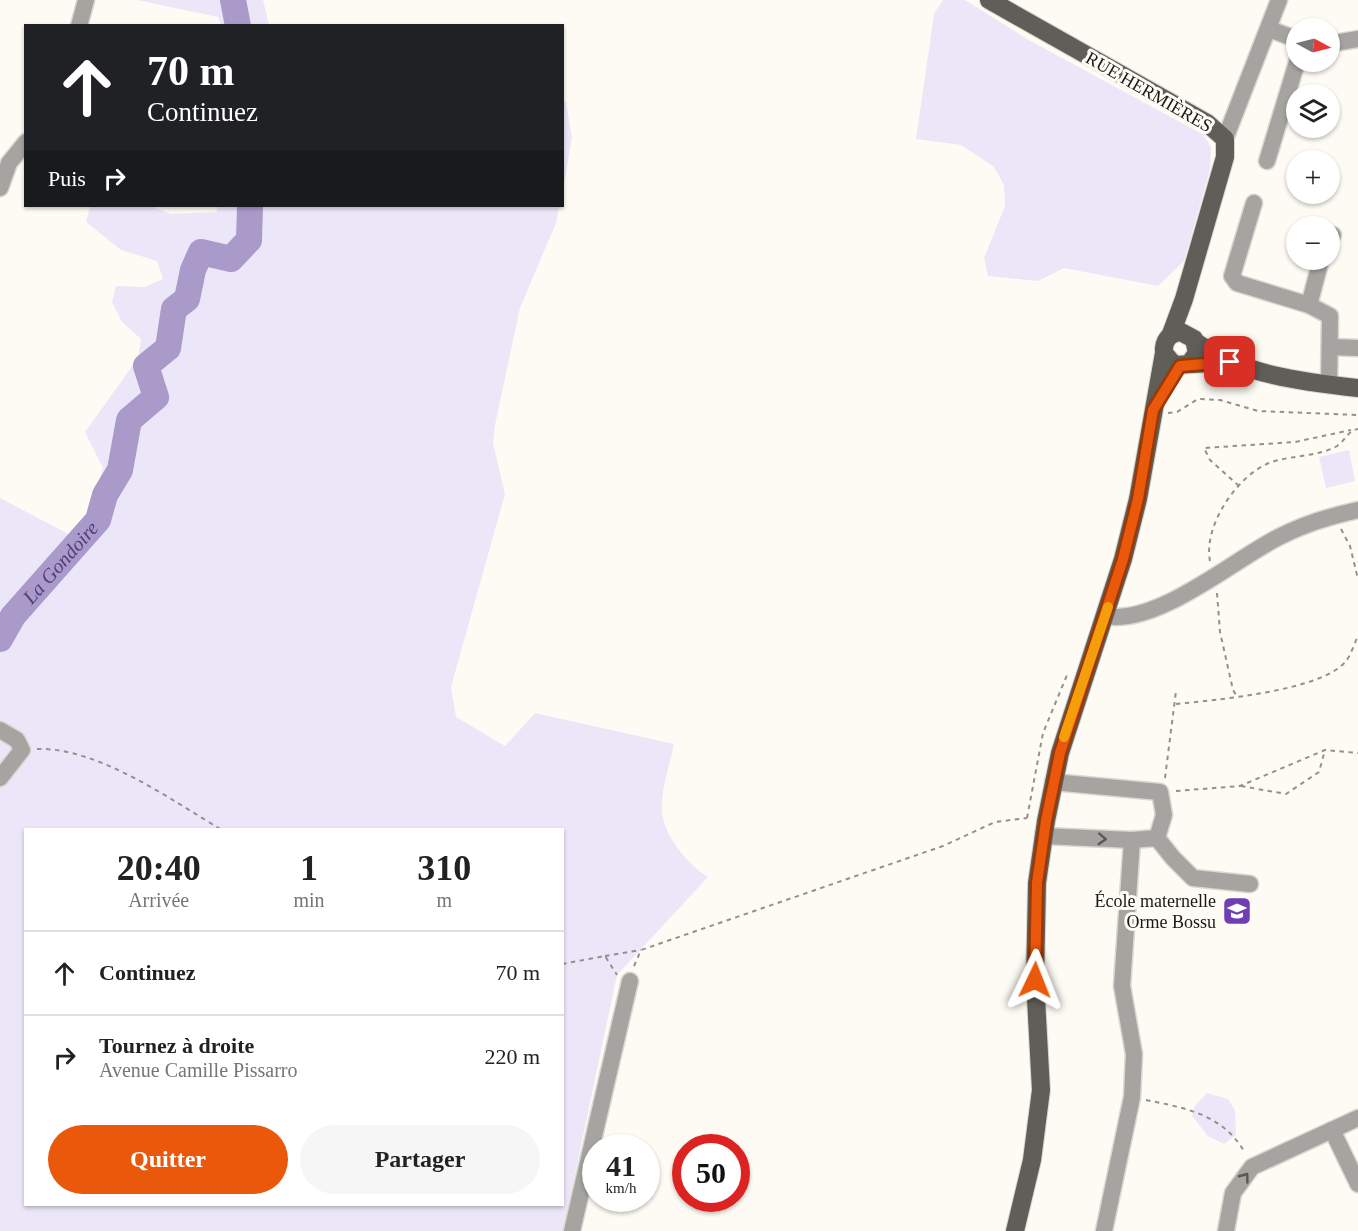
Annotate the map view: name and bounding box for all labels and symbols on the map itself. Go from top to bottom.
north arrow [1286,18,1340,72]
street label: RUE HERMIÈRES [1082,47,1216,136]
pin [1204,336,1255,387]
water label: La Gondoire [18,517,103,609]
one-way arrow [1097,833,1106,846]
place label: École maternelle Orme Bossu [1095,890,1216,932]
school or university icon: École maternelle Orme Bossu [1221,895,1253,927]
position arrow [1003,948,1067,1012]
speed limit sign: 50 [672,1134,750,1212]
one-way arrow [1237,1172,1248,1183]

